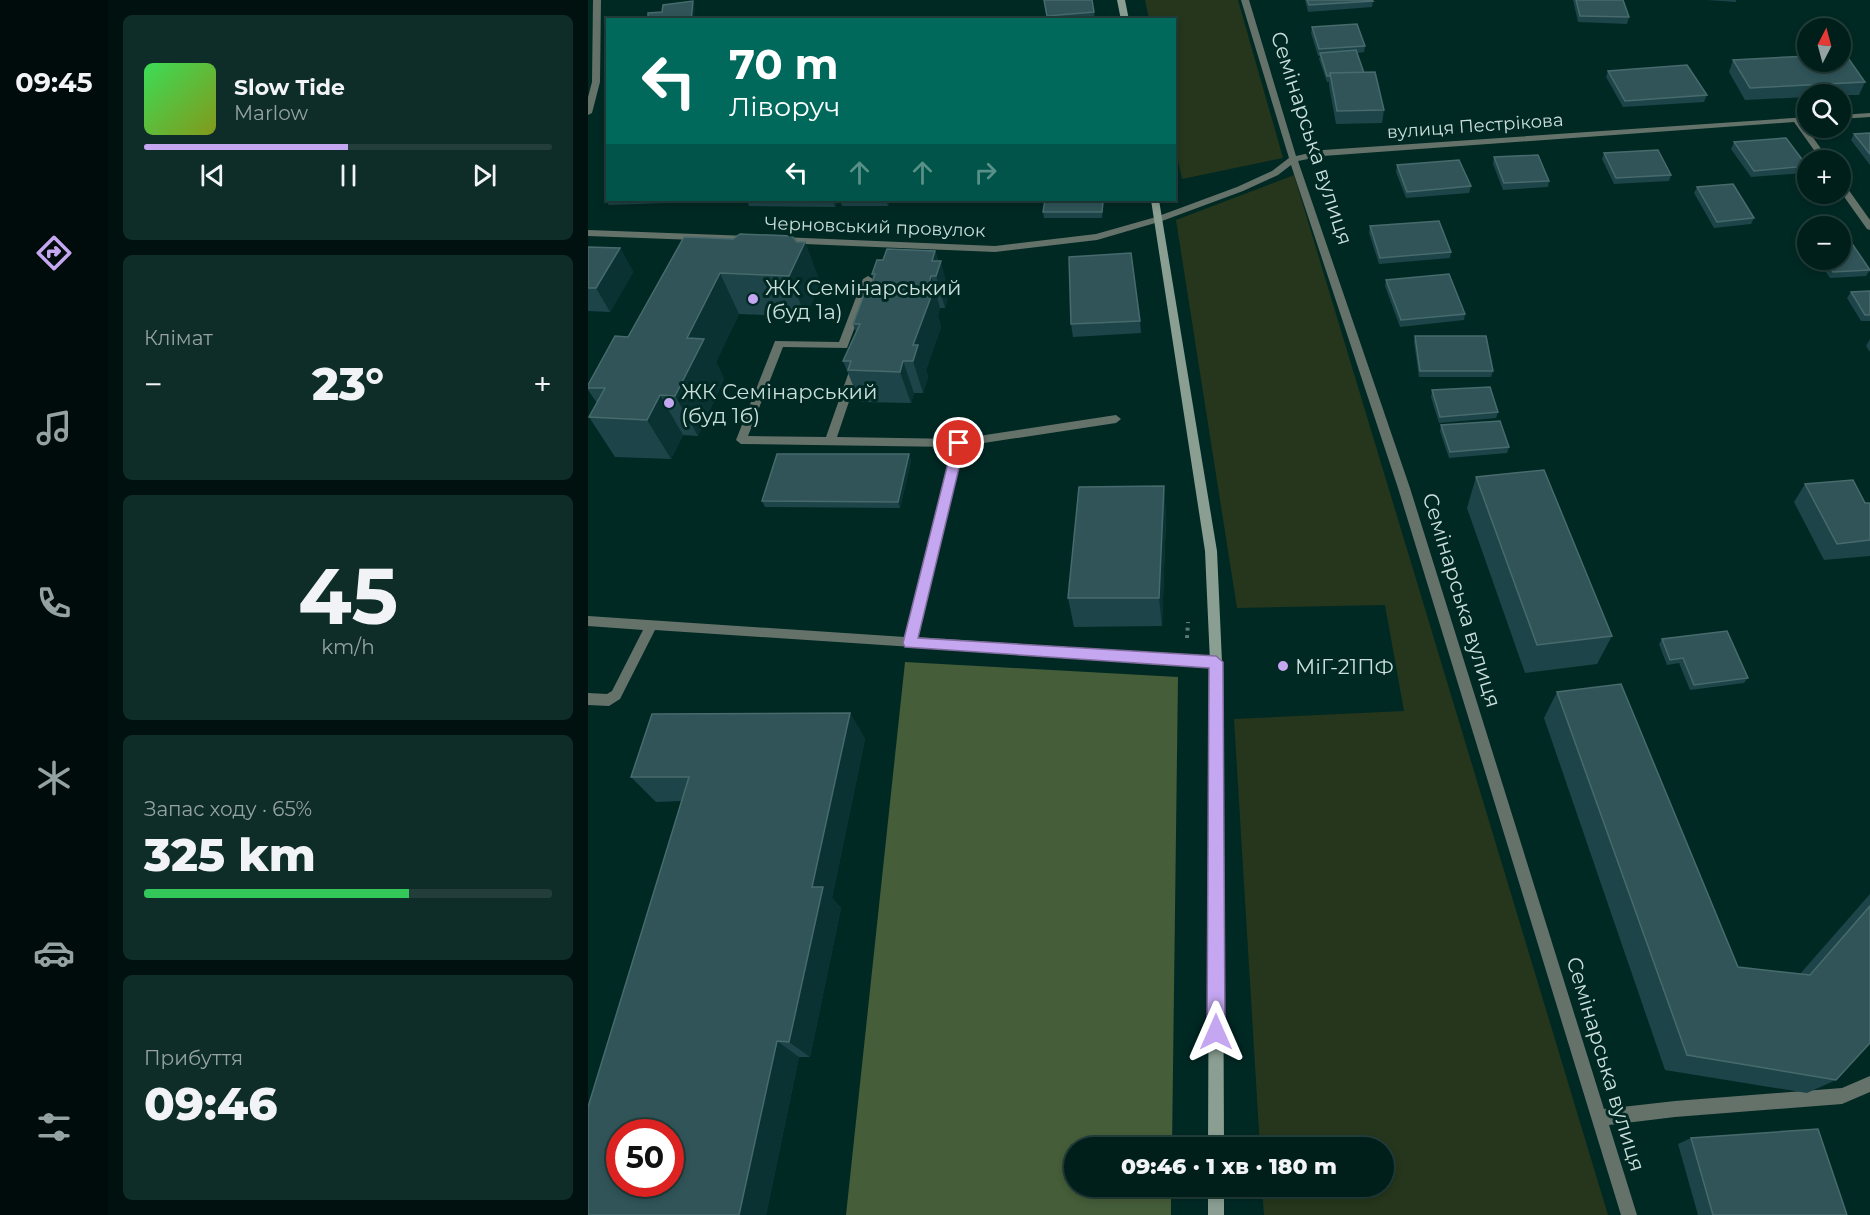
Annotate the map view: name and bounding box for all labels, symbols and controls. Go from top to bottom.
north arrow [1797,18,1851,72]
map controls [1797,18,1851,270]
street label: Семінарська вулиця [1266,28,1358,248]
text: 70 m [729,38,839,90]
icon: left [630,42,708,120]
text: 09:45 [15,66,93,99]
text: Slow Tide [234,74,345,101]
button: search [1797,84,1851,138]
text: Ліворуч [729,90,841,123]
text: Marlow [234,101,308,125]
street label: вулиця Пестрікова [1386,109,1564,143]
button: + [1797,150,1851,204]
icon: left [780,156,813,189]
icon: ahead [843,156,876,189]
icon: ahead [906,156,939,189]
icon: right [969,156,1002,189]
icon: previous [196,159,229,192]
icon: pause [332,159,365,192]
icon: next [468,159,501,192]
street label: Черновський провулок [764,212,986,242]
button: − [1797,216,1851,270]
icon: directions [33,232,75,274]
place label: ЖК Семінарський (буд 1а) [765,275,961,324]
marker: ЖК Семінарський (буд 1а) [746,292,760,306]
text: Клімат [144,326,213,350]
text: 23° [312,356,384,411]
text: − [144,364,163,404]
text: + [533,364,552,404]
place label: ЖК Семінарський (буд 1б) [681,379,877,428]
marker: ЖК Семінарський (буд 1б) [662,396,676,410]
icon: music [33,407,75,449]
pin [933,417,984,468]
icon: arrive [942,426,975,459]
street label: Семінарська вулиця [1417,490,1507,710]
text: 45 [298,548,398,644]
icon: phone [33,582,75,624]
text: km/h [321,635,375,659]
place label: МіГ-21ПФ [1295,654,1394,679]
marker: МіГ-21ПФ [1276,659,1290,673]
icon: climate [33,757,75,799]
text: Запас ходу · 65% [144,797,312,821]
text: 325 km [144,827,316,882]
icon: car [33,932,75,974]
street label: Семінарська вулиця [1561,954,1651,1174]
position arrow [1184,1000,1248,1064]
text: Прибуття [144,1046,243,1070]
text: 09:46 [144,1076,277,1131]
icon: filters [33,1106,75,1148]
speed limit sign: 50 [606,1119,684,1197]
text: 09:46 · 1 хв · 180 m [1121,1153,1337,1180]

